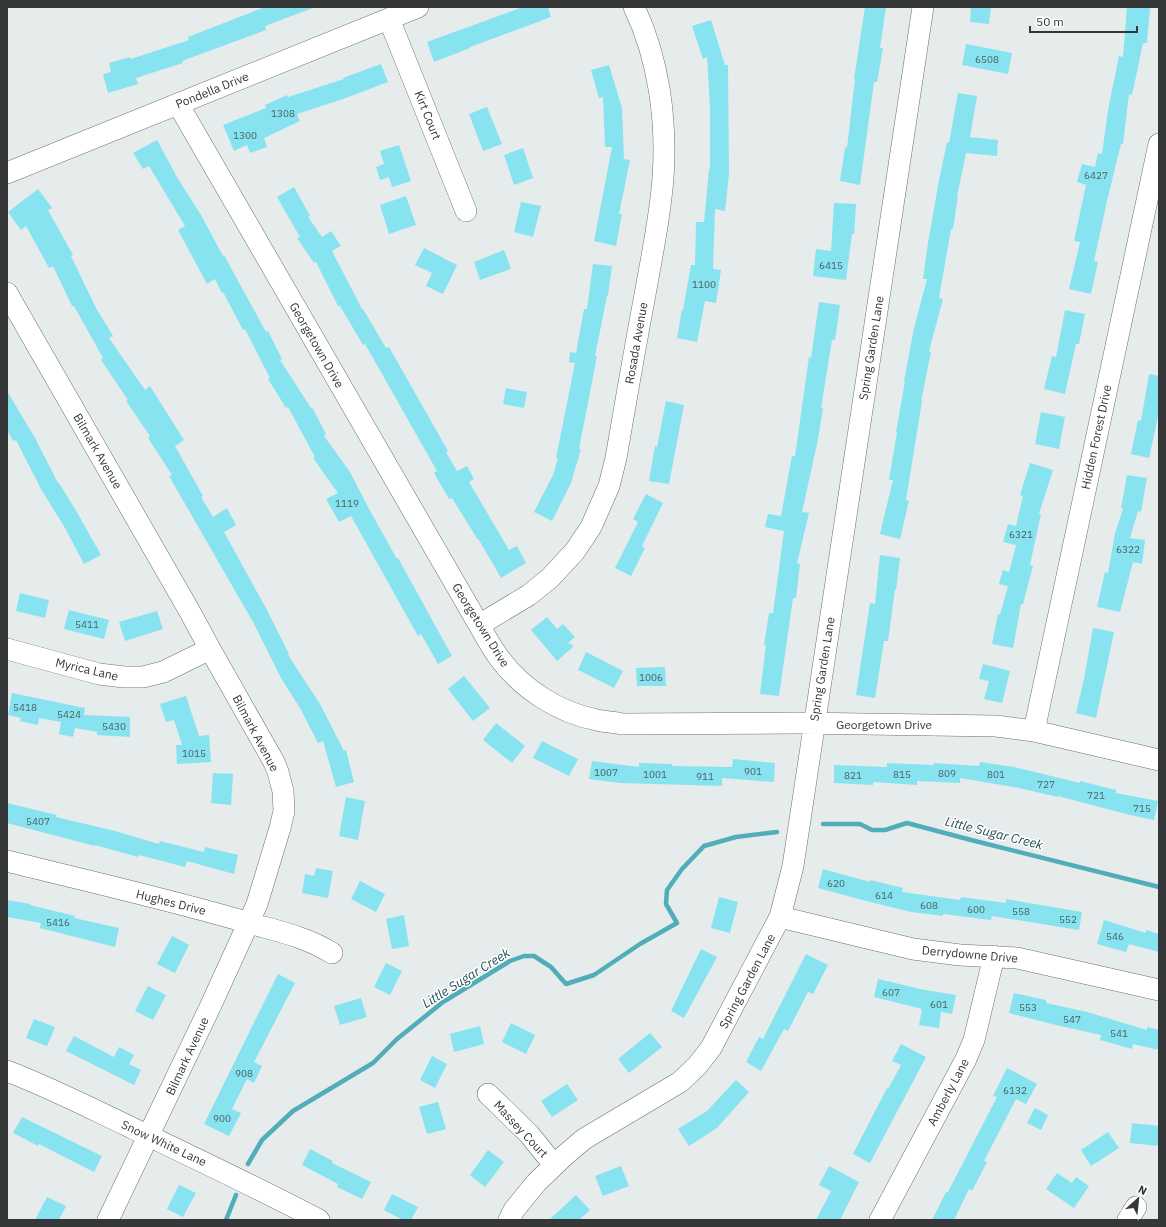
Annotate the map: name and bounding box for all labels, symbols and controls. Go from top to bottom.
scale bar [1030,8,1137,34]
text: 50 m [1036,14,1064,29]
house number: 6508 [975,53,999,66]
street label: Pondella Drive [173,68,251,112]
street label: Kirt Court [411,88,445,142]
house number: 1308 [271,107,295,120]
house number: 1300 [233,129,257,142]
house number: 6427 [1084,169,1108,182]
house number: 6415 [819,259,843,272]
house number: 1100 [692,278,716,291]
street label: Spring Garden Lane [855,294,887,401]
street label: Georgetown Drive [286,300,348,391]
street label: Rosada Avenue [621,301,651,385]
street label: Hidden Forest Drive [1078,383,1114,491]
street label: Bilmark Avenue [70,411,126,492]
house number: 1119 [335,497,359,510]
house number: 6321 [1009,528,1033,541]
house number: 6322 [1116,543,1140,556]
street label: Georgetown Drive [449,580,513,670]
street label: Spring Garden Lane [806,615,838,722]
house number: 5411 [75,618,99,631]
street label: Myrica Lane [54,654,120,684]
house number: 1006 [639,671,663,684]
street label: Bilmark Avenue [230,692,283,774]
house number: 5418 [13,701,37,714]
house number: 5424 [57,708,81,721]
street label: Georgetown Drive [836,717,932,732]
house number: 5430 [102,720,126,733]
house number: 1015 [182,747,206,760]
house number: 901 [744,765,762,778]
house number: 1007 [594,766,618,779]
house number: 809 [938,767,956,780]
house number: 1001 [643,768,667,781]
house number: 815 [893,768,911,781]
house number: 801 [987,768,1005,781]
house number: 821 [844,769,862,782]
house number: 911 [696,770,714,783]
house number: 727 [1037,778,1055,791]
house number: 721 [1087,789,1105,802]
house number: 715 [1133,802,1151,815]
water label: Little Sugar Creek [943,813,1045,853]
house number: 5407 [26,815,50,828]
house number: 620 [827,877,845,890]
street label: Hughes Drive [134,886,208,918]
house number: 614 [875,889,893,902]
house number: 608 [920,899,938,912]
house number: 600 [967,903,985,916]
house number: 558 [1012,905,1030,918]
house number: 552 [1059,913,1077,926]
house number: 5416 [46,916,70,929]
house number: 546 [1106,930,1124,943]
street label: Spring Garden Lane [716,931,779,1031]
street label: Derrydowne Drive [921,942,1019,966]
water label: Little Sugar Creek [419,944,513,1012]
house number: 607 [882,986,900,999]
house number: 601 [930,998,948,1011]
house number: 553 [1019,1001,1037,1014]
house number: 547 [1063,1013,1081,1026]
street label: Bilmark Avenue [162,1014,212,1098]
house number: 541 [1110,1027,1128,1040]
street label: Amberly Lane [924,1055,972,1128]
house number: 908 [235,1067,253,1080]
house number: 6132 [1003,1084,1027,1097]
street label: Massey Court [491,1097,551,1161]
house number: 900 [213,1112,231,1125]
street label: Snow White Lane [119,1117,209,1169]
north arrow [1118,1179,1158,1219]
text: N [1136,1182,1149,1198]

